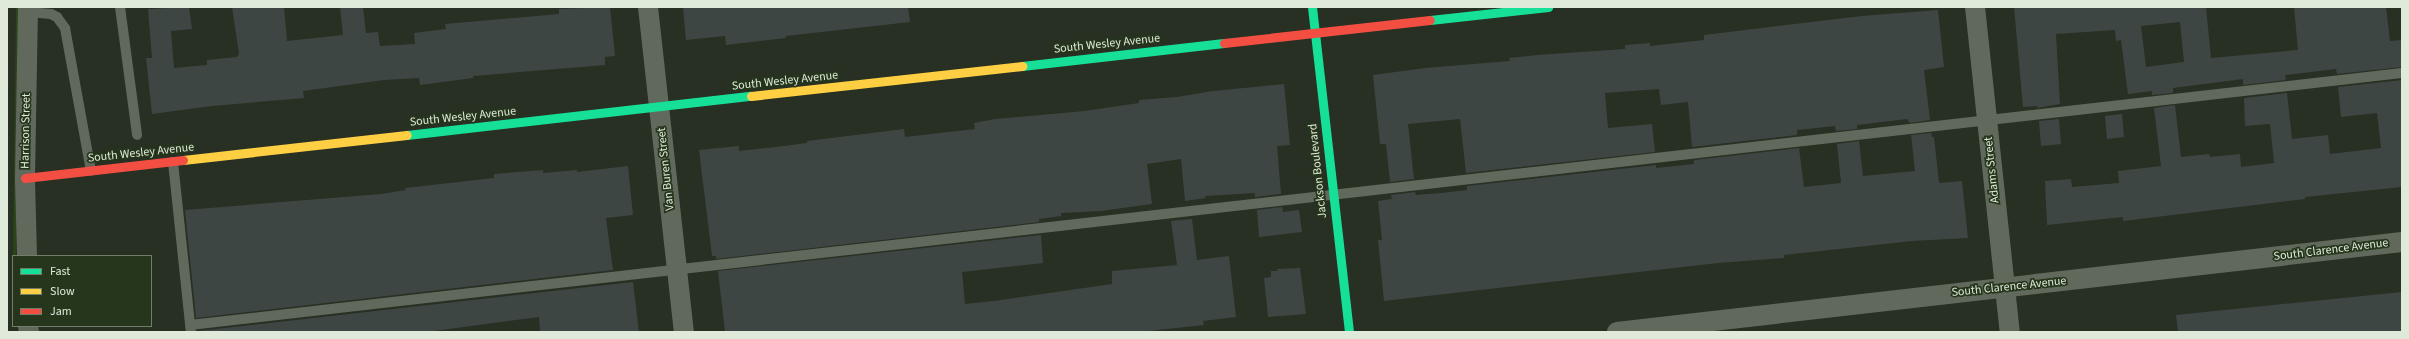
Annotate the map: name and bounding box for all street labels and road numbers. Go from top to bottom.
street label: South Wesley Avenue [1053,31,1161,57]
street label: South Wesley Avenue [731,68,839,94]
street label: Harrison Street [18,93,34,169]
street label: South Wesley Avenue [409,104,517,130]
street label: Jackson Boulevard [1306,123,1330,219]
street label: Van Buren Street [654,127,678,211]
street label: Adams Street [1981,136,2003,204]
street label: South Wesley Avenue [87,140,195,166]
street label: South Clarence Avenue [2273,236,2389,264]
street label: South Clarence Avenue [1951,274,2067,300]

